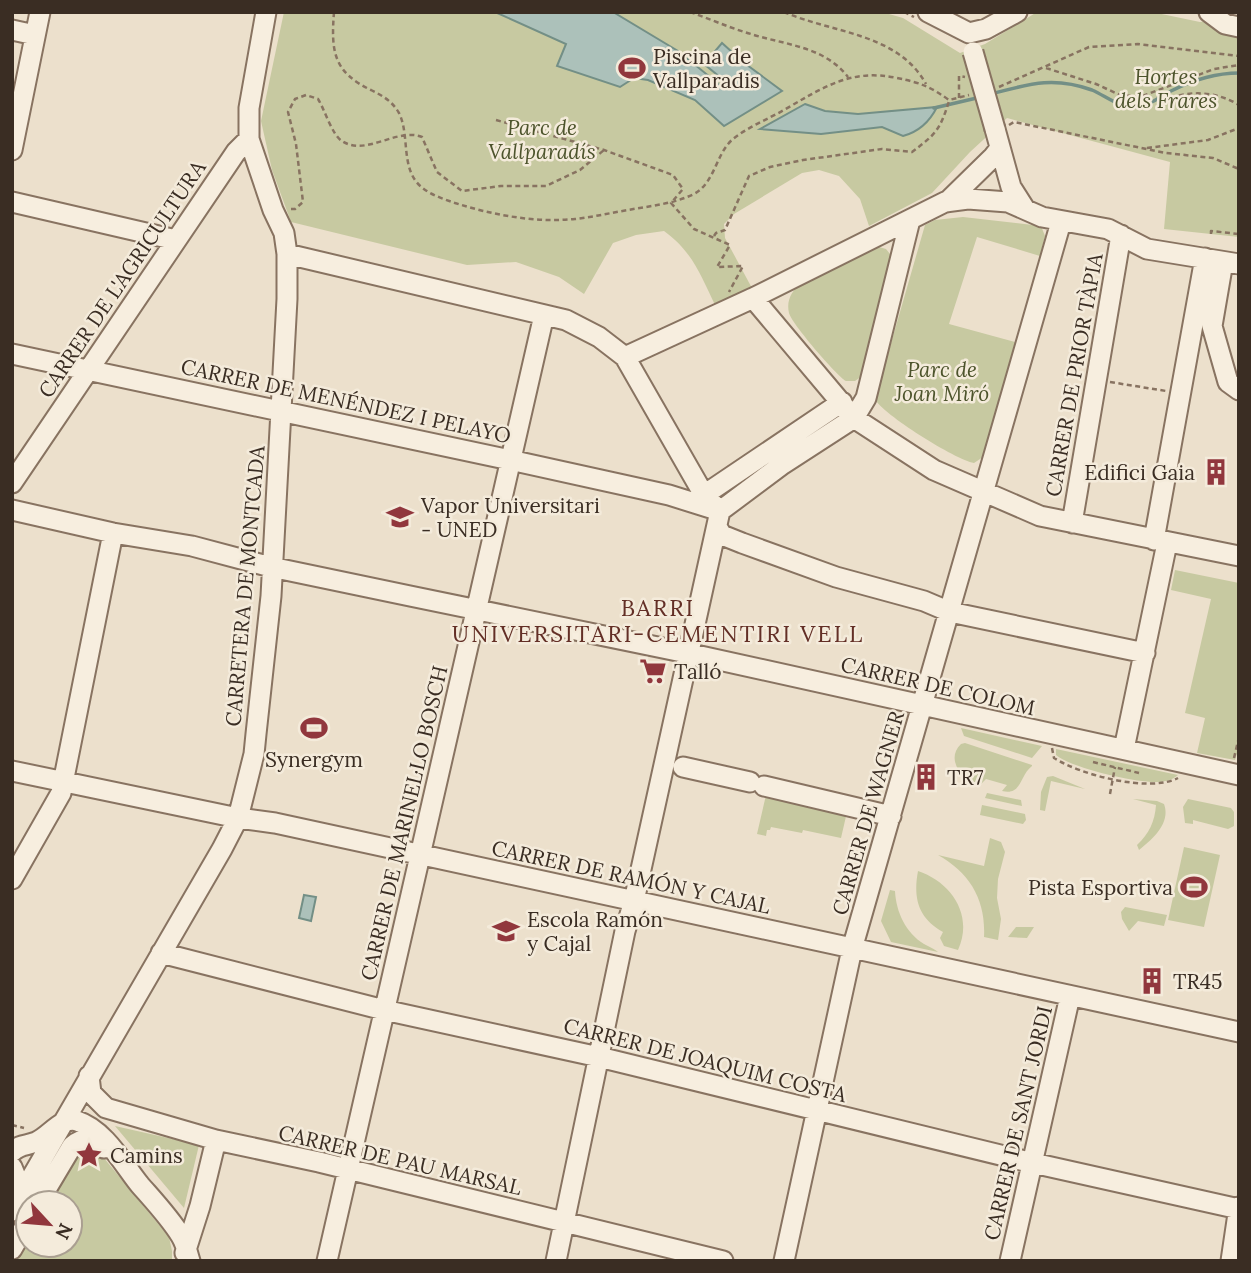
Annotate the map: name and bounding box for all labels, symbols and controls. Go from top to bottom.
place label: Piscina de Vallparadis [652,43,760,94]
sports icon: Piscina de Vallparadis [617,53,647,83]
park label: Hortes dels Frares [1115,63,1217,114]
park label: Parc de Vallparadís [488,114,596,165]
street label: CARRER DE L'AGRICULTURA [32,154,212,403]
street label: CARRER DE PRIOR TÀPIA [1039,250,1109,499]
street label: CARRER DE MENÉNDEZ I PELAYO [178,353,514,449]
park label: Parc de Joan Miró [894,356,989,407]
street label: CARRETERA DE MONTCADA [219,444,271,727]
building icon: Edifici Gaia [1201,457,1231,487]
place label: Edifici Gaia [1084,459,1195,486]
place label: Vapor Universitari - UNED [420,492,600,543]
school or university icon: Vapor Universitari - UNED [385,502,415,532]
district label: BARRI UNIVERSITARI-CEMENTIRI VELL [452,593,864,648]
street label: CARRER DE COLOM [838,651,1038,721]
supermarket icon: Talló [638,656,668,686]
place label: Talló [674,658,721,685]
street label: CARRER DE MARINEL·LO BOSCH [355,663,453,983]
street label: CARRER DE WAGNER [826,707,910,918]
sports icon: Synergym [299,713,329,743]
place label: Synergym [265,746,363,773]
building icon: TR7 [911,762,941,792]
place label: TR7 [947,764,984,791]
street label: CARRER DE RAMÓN Y CAJAL [489,834,773,920]
sports icon: Pista Esportiva [1179,872,1209,902]
place label: Pista Esportiva [1028,874,1173,901]
place label: Escola Ramón y Cajal [527,906,663,957]
school or university icon: Escola Ramón y Cajal [491,916,521,946]
building icon: TR45 [1137,966,1167,996]
place label: TR45 [1173,968,1222,995]
street label: CARRER DE SANT JORDI [978,1003,1058,1243]
street label: CARRER DE JOAQUIM COSTA [561,1012,850,1108]
street label: CARRER DE PAU MARSAL [276,1119,524,1201]
place icon: Camins [74,1140,104,1170]
place label: Camins [110,1142,183,1169]
north arrow [14,1189,84,1259]
text: N [50,1220,78,1244]

